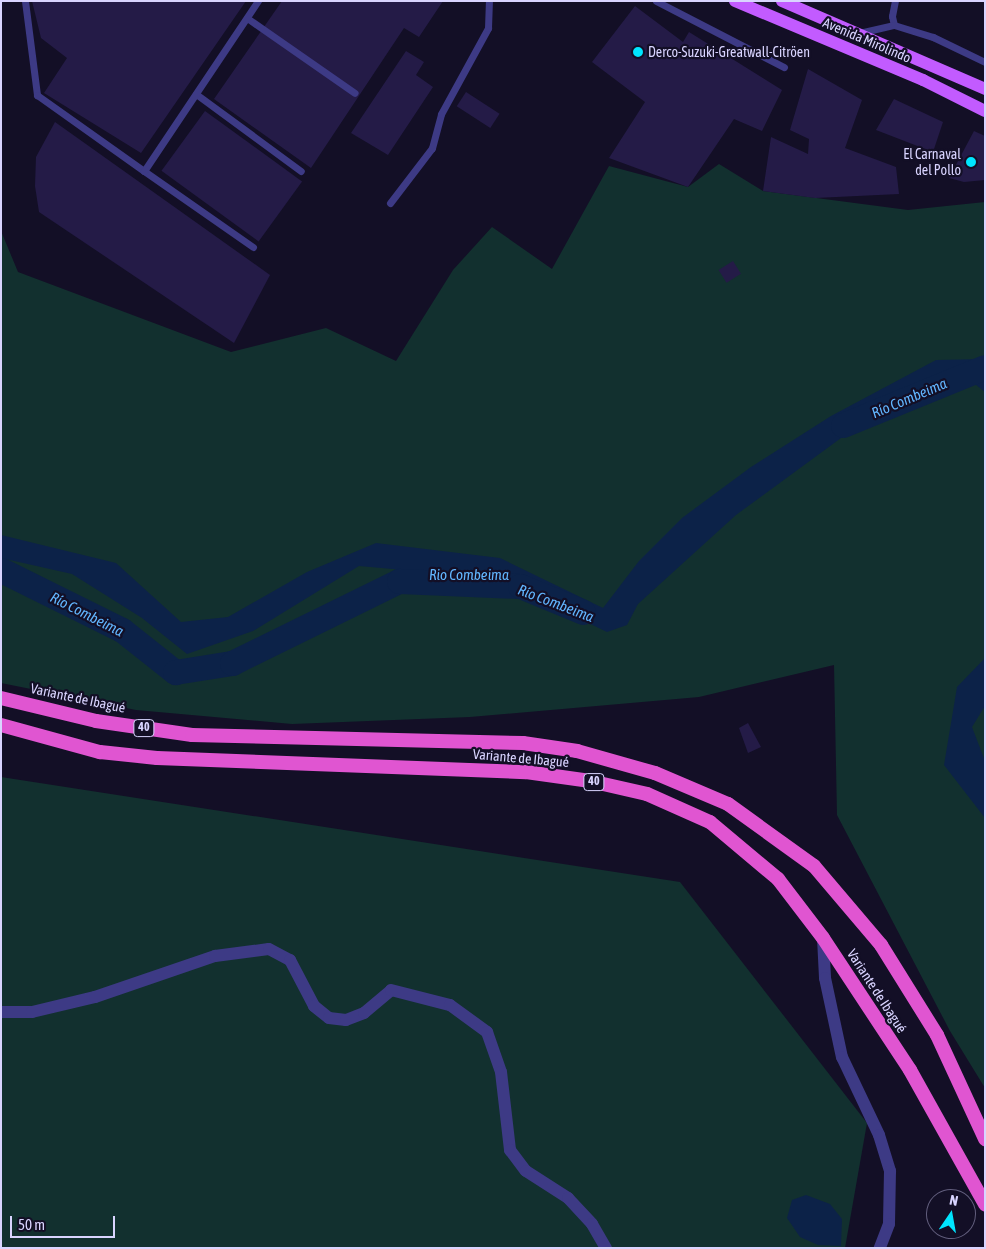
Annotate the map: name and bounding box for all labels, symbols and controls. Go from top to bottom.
street label: Avenida Mirolindo [820,14,914,66]
place label: Derco-Suzuki-Greatwall-Citröen [648,44,810,60]
marker: Derco-Suzuki-Greatwall-Citröen [632,46,644,58]
place label: El Carnaval del Pollo [903,146,961,178]
marker: El Carnaval del Pollo [965,156,977,168]
water label: Río Combeima [869,374,949,422]
water label: Rio Combeima [429,566,509,584]
water label: Río Combeima [516,580,596,626]
water label: Río Combeima [47,588,127,640]
street label: Variante de Ibagué [29,680,127,716]
road number: 40 [133,718,155,738]
street label: Variante de Ibagué [472,745,570,771]
road number: 40 [583,772,605,792]
street label: Variante de Ibagué [844,946,910,1036]
north arrow [926,1189,976,1239]
text: N [948,1192,960,1209]
scale bar [12,1206,118,1238]
text: 50 m [18,1216,45,1233]

